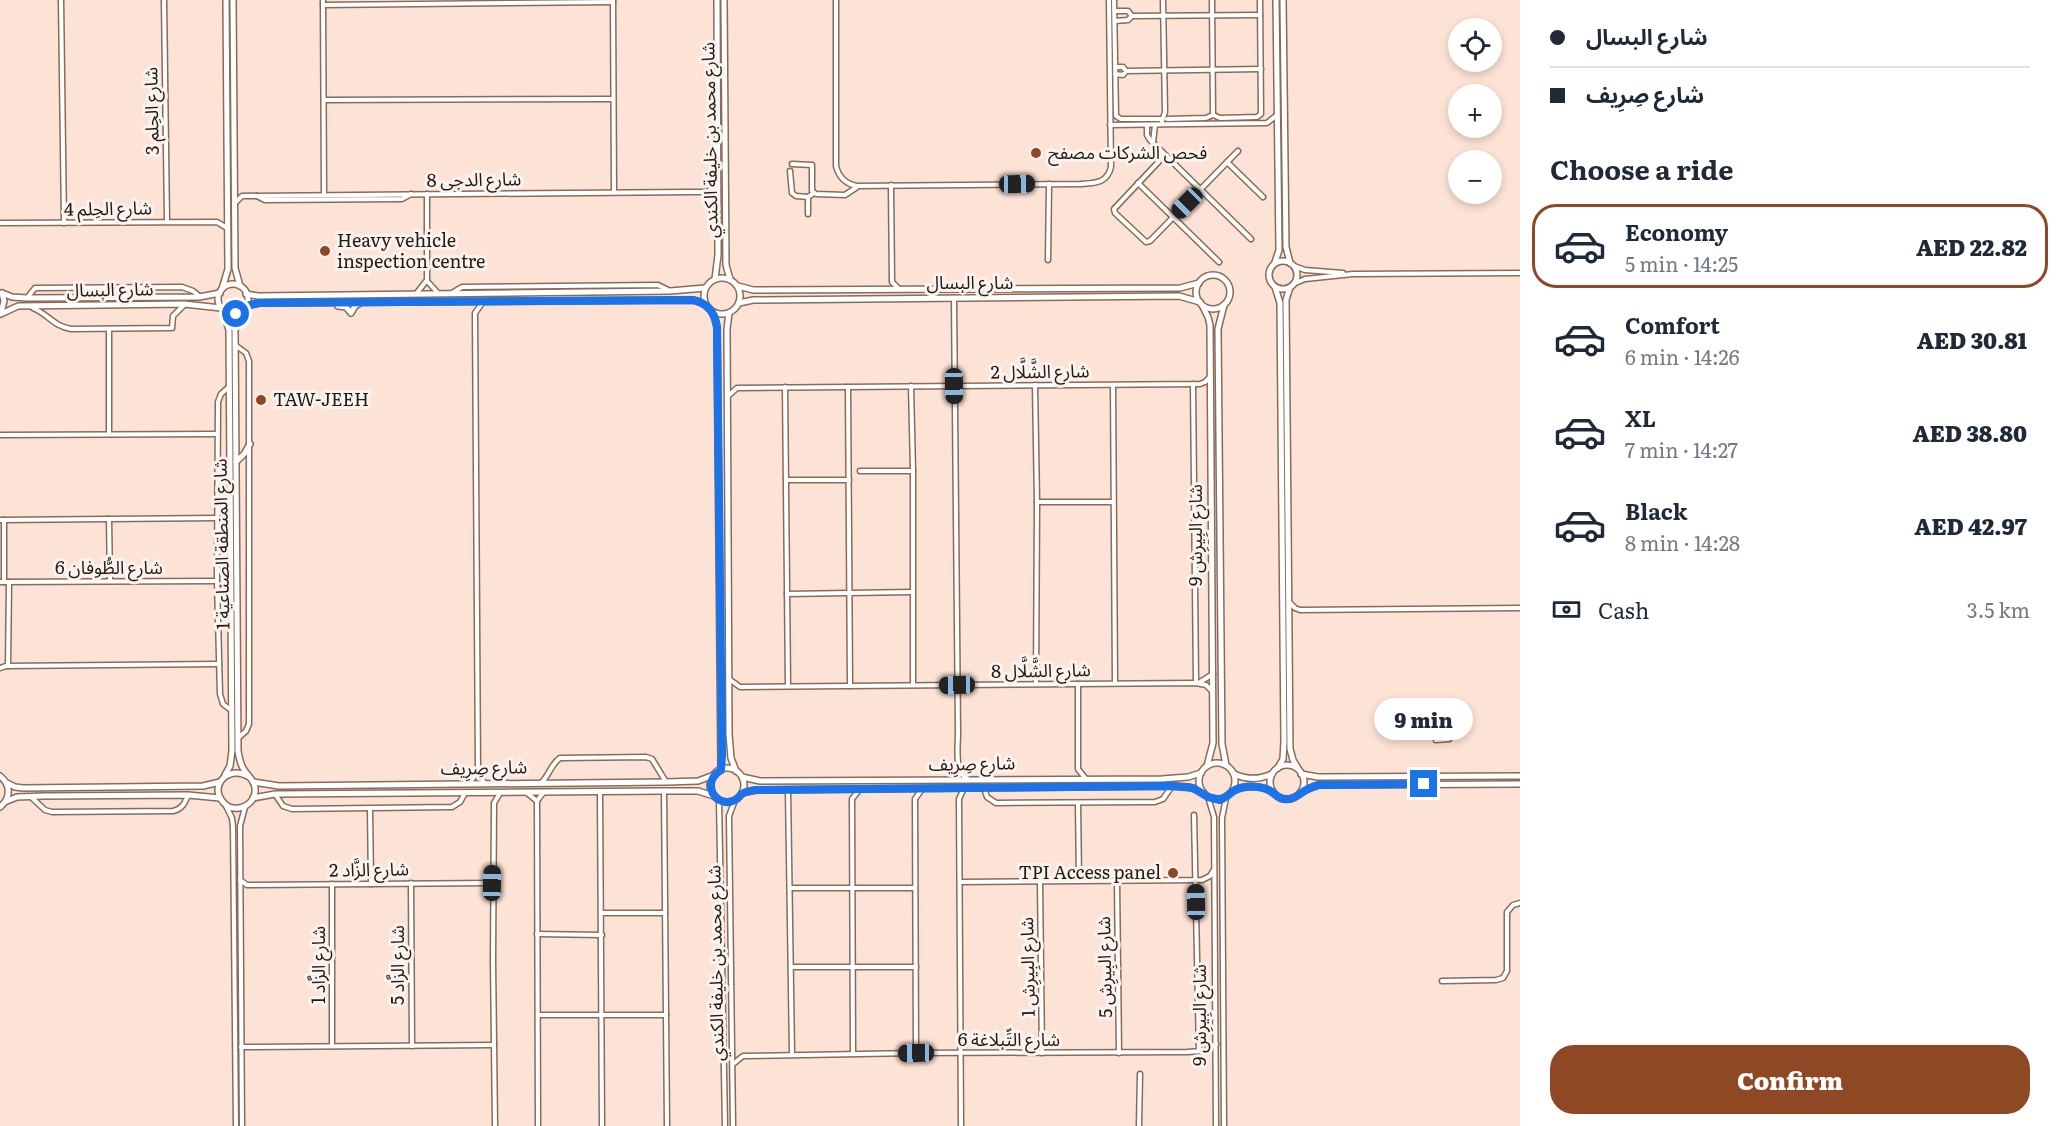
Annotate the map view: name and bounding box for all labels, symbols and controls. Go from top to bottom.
map controls [1448,18,1502,204]
button: locate [1448,18,1502,72]
text: شارع البسال [1586,19,1708,52]
street label: شارع محمد بن خليفة الكندي [693,42,726,238]
street label: شارع الحِلم 3 [136,67,167,155]
text: شارع صِرِيف [1586,77,1704,110]
button: + [1448,84,1502,138]
place label: فحص الشركات مصفح [1048,138,1207,166]
marker: فحص الشركات مصفح [1029,146,1043,160]
text: Choose a ride [1550,148,1733,188]
button: − [1448,150,1502,204]
street label: شارع الدجى 8 [426,164,522,195]
car [999,175,1035,193]
car [1168,184,1206,222]
street label: شارع الحِلم 4 [64,193,152,224]
text: Economy [1625,215,1728,248]
icon: car [1553,219,1607,273]
place label: Heavy vehicle inspection centre [337,226,485,274]
text: AED 22.82 [1916,230,2027,263]
marker: Heavy vehicle inspection centre [318,244,332,258]
text: 5 min · 14:25 [1625,248,1738,278]
street label: شارع البسال [927,268,1013,297]
street label: شارع البسال [66,274,154,305]
route start [222,300,249,327]
text: Comfort [1625,308,1720,341]
icon: car [1553,312,1607,366]
text: AED 30.81 [1917,323,2027,356]
text: 6 min · 14:26 [1625,341,1739,371]
street label: شارع الشَّلَّال 2 [990,355,1090,387]
car [945,368,963,404]
place label: TAW-JEEH [273,385,369,412]
marker: TAW-JEEH [254,393,268,407]
text: XL [1625,401,1656,434]
icon: car [1553,405,1607,459]
text: AED 38.80 [1913,416,2027,449]
text: 7 min · 14:27 [1625,434,1738,464]
street label: شارع المنطقة الصناعية 1 [206,458,237,630]
street label: شارع البِيرِش 9 [1181,484,1210,586]
text: Black [1625,494,1687,527]
icon: car [1553,498,1607,552]
text: AED 42.97 [1915,509,2027,542]
text: 8 min · 14:28 [1625,527,1740,557]
street label: شارع الطُّوفان 6 [55,553,163,582]
icon: cash [1550,593,1583,626]
text: Cash [1598,593,1649,626]
text: 3.5 km [1967,594,2030,624]
street label: شارع الشَّلَّال 8 [991,654,1091,686]
car [939,676,975,694]
callout: 9 min [1374,697,1474,739]
text: 9 min [1394,704,1453,734]
street label: شارع صِرِيف [928,748,1016,779]
street label: شارع صِرِيف [440,752,528,783]
route end [1410,770,1437,797]
street label: شارع الزَّاد 2 [329,854,409,885]
place label: TPI Access panel [1019,858,1161,885]
car [483,865,501,901]
street label: شارع محمد بن خليفة الكندي [699,865,732,1061]
marker: TPI Access panel [1166,866,1180,880]
car [1187,884,1205,920]
street label: شارع البِيرِش 5 [1089,916,1120,1018]
street label: شارع البِيرِش 1 [1012,917,1043,1017]
street label: شارع الزَّاد 5 [383,925,412,1005]
street label: شارع الزَّاد 1 [304,926,333,1004]
street label: شارع البِيرِش 9 [1185,964,1214,1066]
street label: شارع التِّبلاغة 6 [958,1025,1060,1054]
car [898,1044,934,1062]
button: Confirm [1550,1045,2030,1114]

